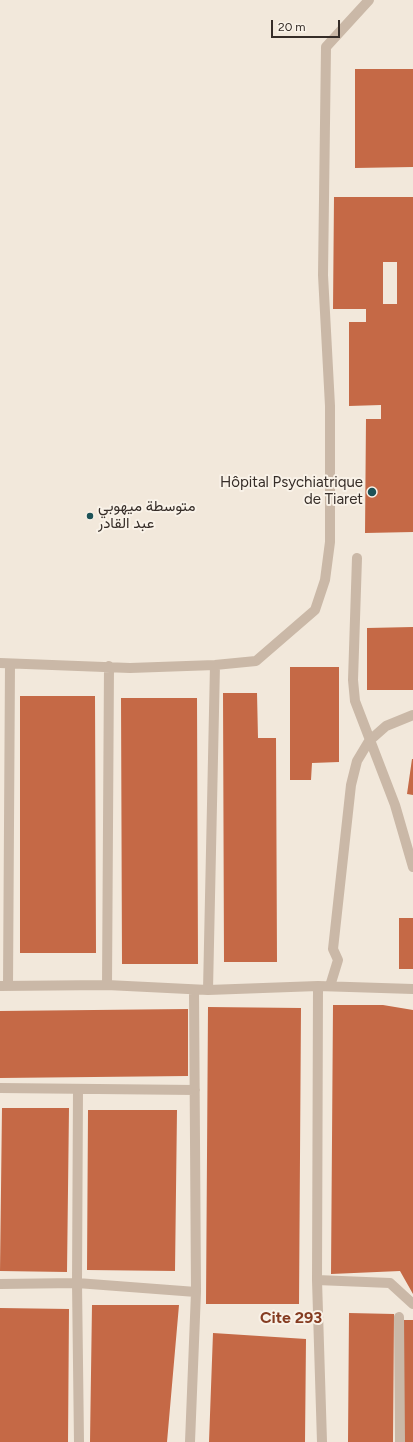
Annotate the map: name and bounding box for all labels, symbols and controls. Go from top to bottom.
scale bar [273,12,342,38]
text: 20 m [278,20,306,34]
place label: Hôpital Psychiatrique de Tiaret [220,474,363,509]
marker: Hôpital Psychiatrique de Tiaret [366,486,378,498]
place label: متوسطة ميهوبي عبد القادر [98,498,195,533]
marker: متوسطة ميهوبي عبد القادر [85,511,95,521]
district label: Cite 293 [260,1308,322,1328]

